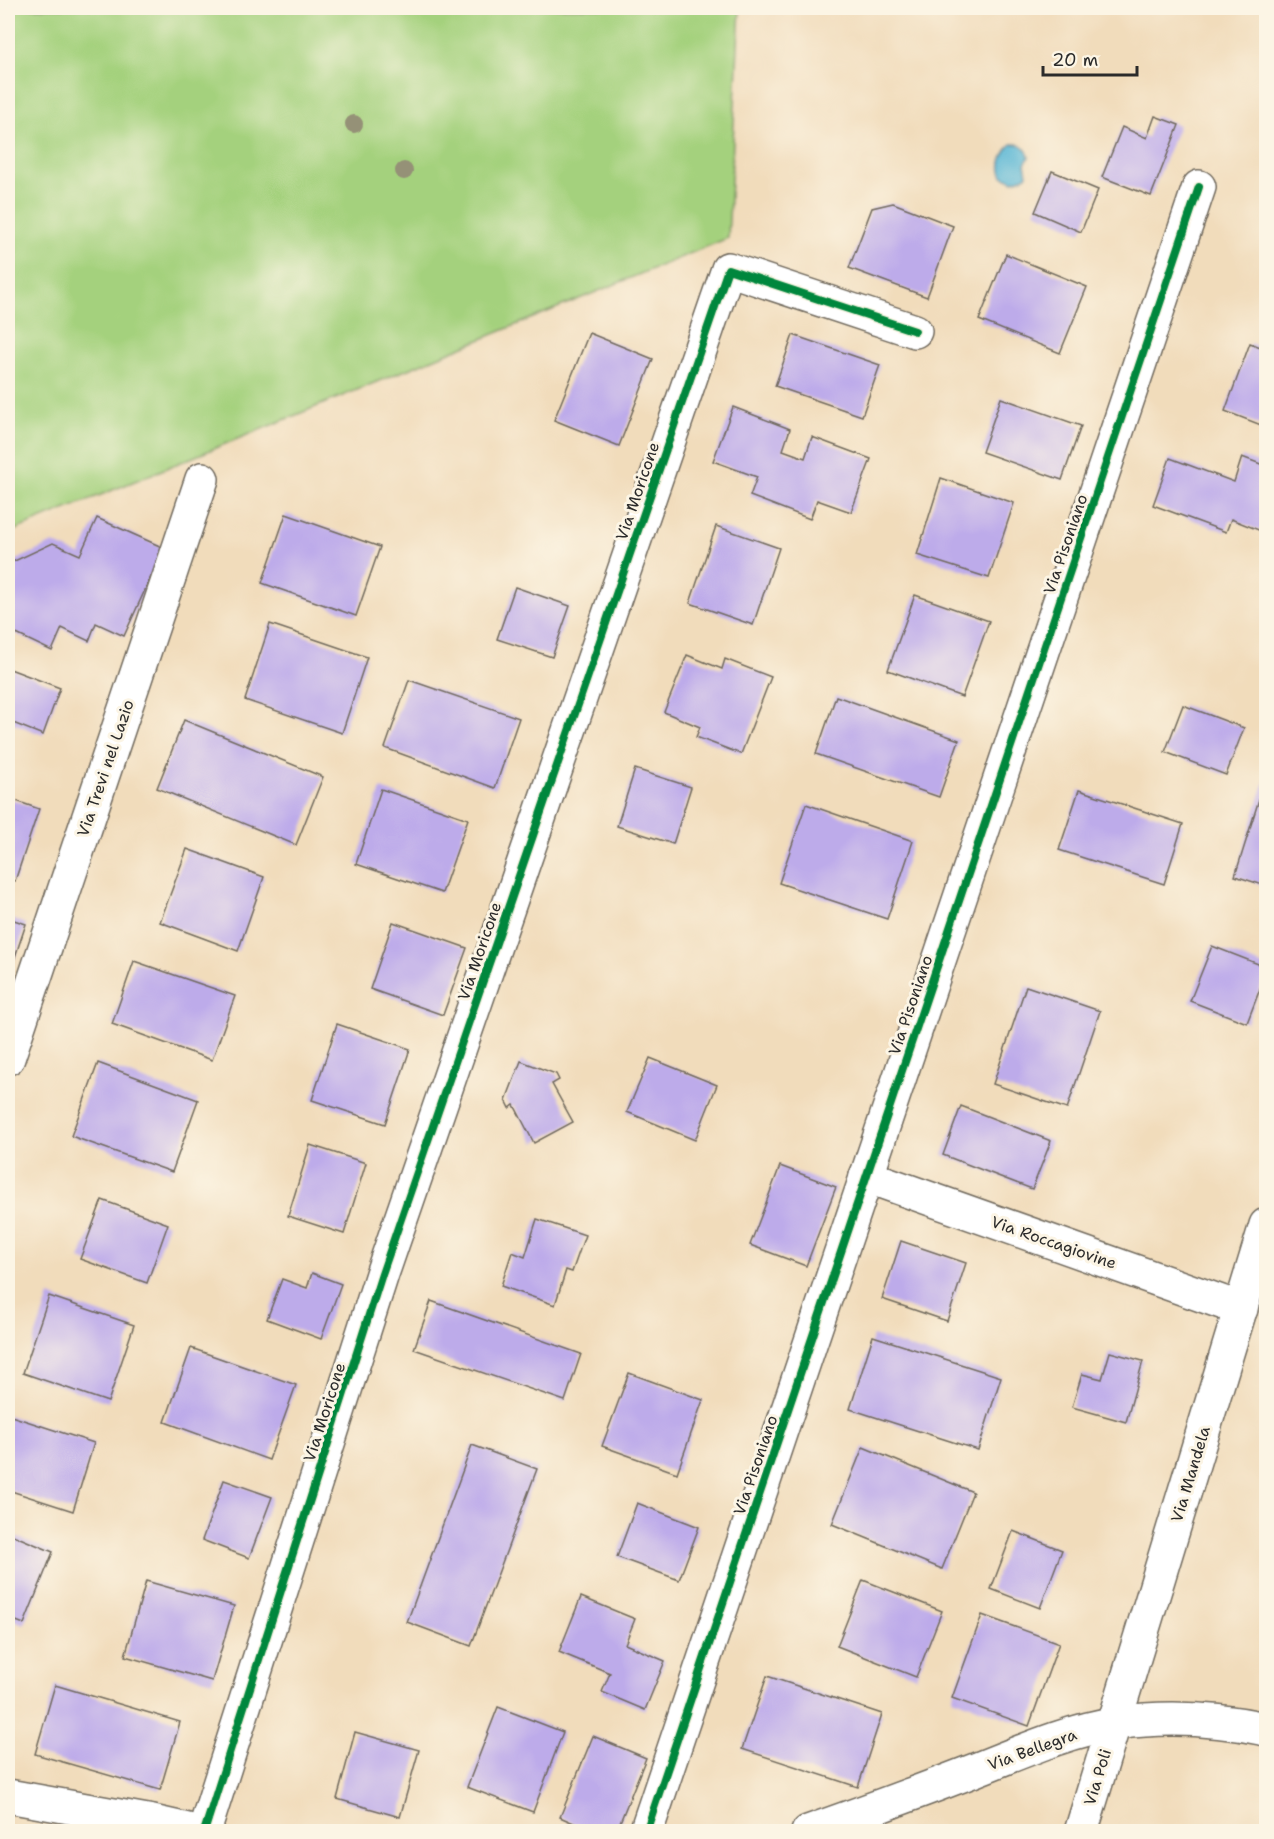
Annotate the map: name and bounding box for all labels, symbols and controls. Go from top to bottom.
scale bar [1043,39,1138,77]
text: 20 m [1052,48,1098,72]
street label: Via Moricone [611,439,664,543]
street label: Via Pisoniano [1039,491,1092,597]
street label: Via Trevi nel Lazio [72,697,139,839]
street label: Via Moricone [453,899,506,1003]
street label: Via Pisoniano [884,952,937,1058]
street label: Via Roccagiovine [988,1211,1119,1274]
street label: Via Moricone [299,1360,350,1464]
street label: Via Pisoniano [729,1412,782,1518]
street label: Via Mandela [1166,1424,1215,1525]
street label: Via Bellegra [985,1724,1080,1775]
street label: Via Poli [1079,1746,1116,1808]

